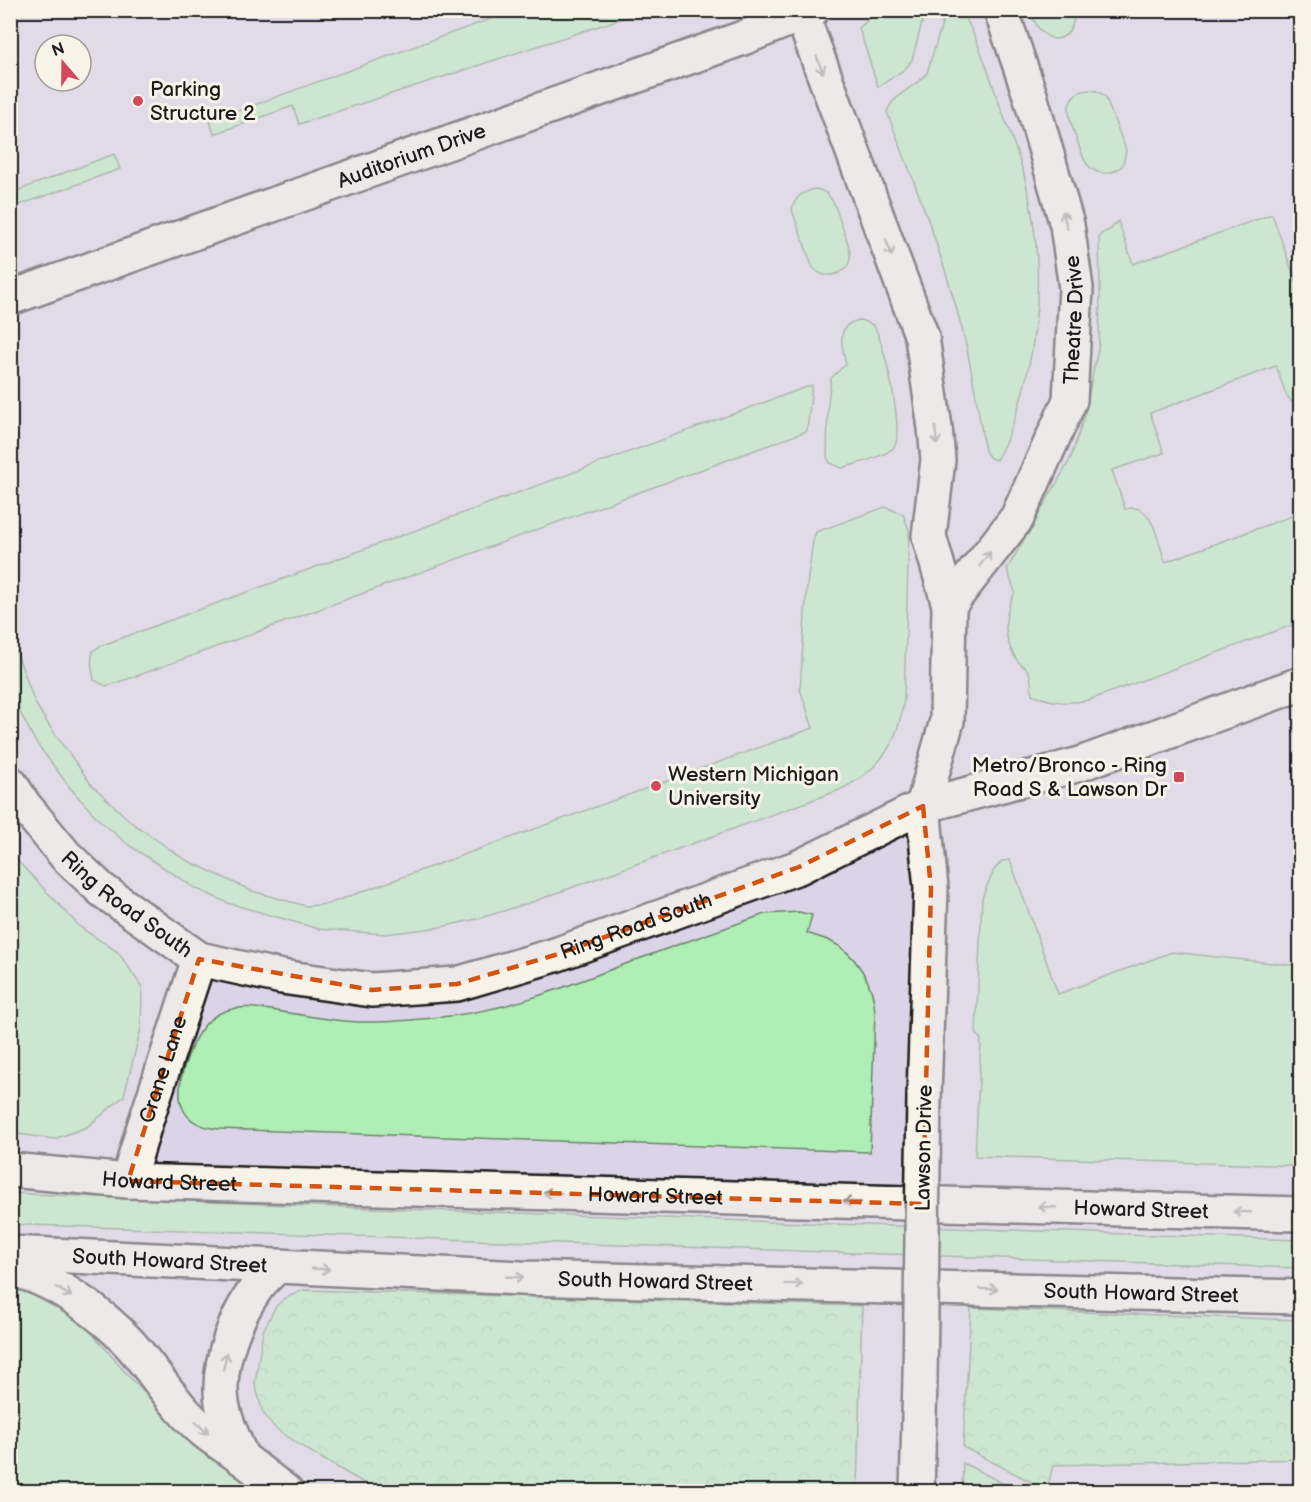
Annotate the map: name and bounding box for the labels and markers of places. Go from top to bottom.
place label: Parking Structure 2 [150,77,256,126]
marker: Parking Structure 2 [131,94,145,108]
place label: Metro/Bronco - Ring Road S & Lawson Dr [972,753,1167,802]
place label: Western Michigan University [668,762,839,811]
marker: Metro/Bronco - Ring Road S & Lawson Dr [1172,770,1186,784]
marker: Western Michigan University [649,779,663,793]

